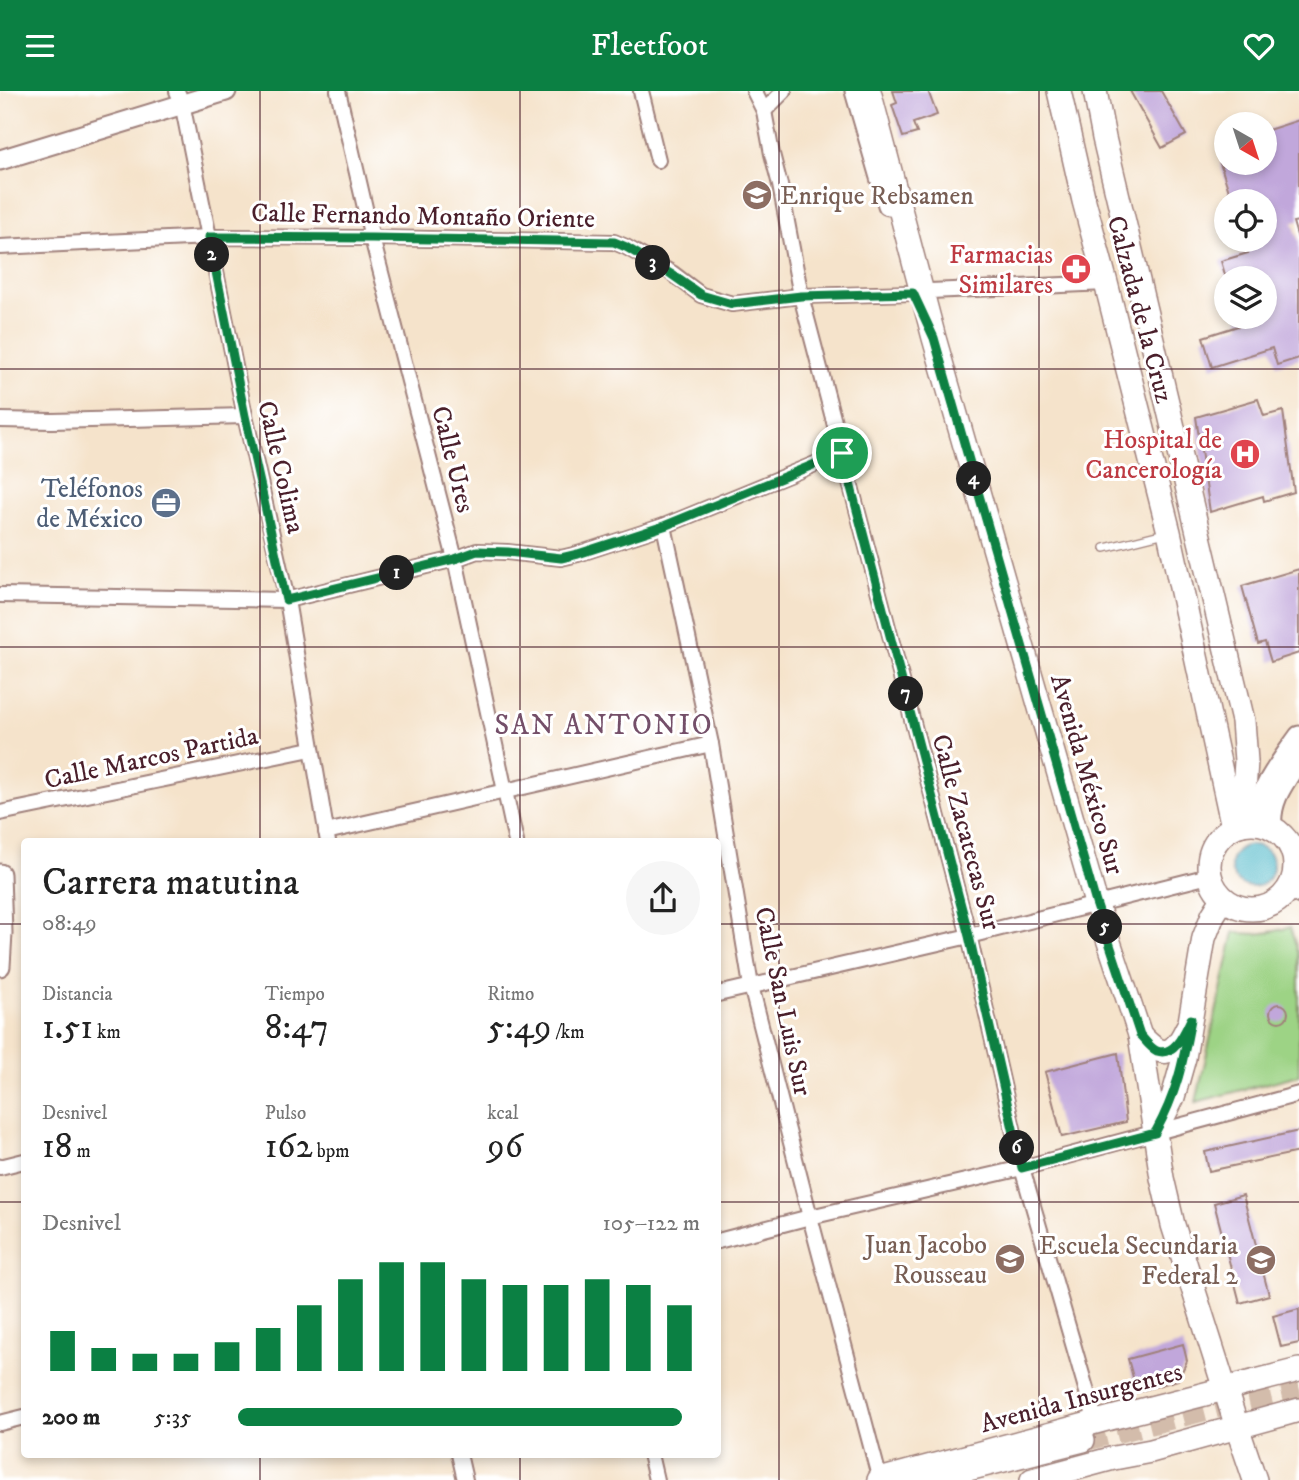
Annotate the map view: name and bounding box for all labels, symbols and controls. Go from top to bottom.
text: Fleetfoot [591,26,708,66]
icon: menu [21,27,59,65]
icon: heart [1240,27,1278,65]
north arrow [1214,112,1278,175]
map controls [1214,112,1277,329]
school or university icon: Enrique Rebsamen [740,178,774,212]
place label: Enrique Rebsamen [780,180,974,213]
button: locate [1214,189,1277,252]
street label: Calle Fernando Montaño Oriente [251,197,595,236]
street label: Calzada de la Cruz [1099,212,1180,407]
pin: 2 [194,237,230,273]
place label: Farmacias Similares [949,239,1053,302]
text: 2 [207,243,216,266]
pin: 3 [636,245,670,281]
text: 3 [649,251,656,274]
pharmacy icon: Farmacias Similares [1059,252,1093,286]
button: layers [1214,266,1277,329]
street label: Calle Colima [249,398,312,537]
street label: Calle Ures [423,403,482,516]
pin [812,423,872,483]
place label: Hospital de Cancerología [1085,424,1222,487]
icon: arrive [823,434,861,472]
hospital icon: Hospital de Cancerología [1228,437,1262,471]
pin: 4 [956,461,992,497]
text: 4 [968,467,979,490]
place label: Teléfonos de México [36,473,143,536]
office icon: Teléfonos de México [149,486,183,520]
pin: 1 [380,555,414,591]
text: 1 [393,561,400,584]
street label: Avenida México Sur [1042,670,1131,879]
pin: 7 [888,677,923,711]
text: 7 [900,682,911,705]
district label: SAN ANTONIO [494,708,714,743]
street label: Calle Marcos Partida [41,720,261,797]
street label: Calle Zacatecas Sur [924,731,1008,934]
text: Carrera matutina [42,859,299,907]
button: share [626,861,700,935]
street label: Calle San Luis Sur [746,904,819,1099]
text: 08:49 [42,909,97,938]
pin: 5 [1088,909,1122,945]
text: 5 [1100,915,1109,938]
text: Distancia [42,983,113,1006]
text: Tiempo [265,983,325,1006]
text: Ritmo [487,983,534,1006]
text: 1.51 [42,1006,93,1050]
text: 8:47 [265,1006,329,1050]
text: 5:49 [487,1006,551,1050]
text: km [93,1021,121,1044]
text: /km [551,1021,584,1044]
text: Desnivel [42,1102,107,1125]
text: Pulso [265,1102,306,1125]
text: kcal [487,1102,519,1125]
text: 18 [42,1125,72,1169]
text: 162 [265,1125,313,1169]
text: 96 [487,1125,523,1169]
pin: 6 [1000,1131,1034,1165]
text: 6 [1012,1136,1021,1159]
text: m [72,1140,91,1163]
text: bpm [313,1140,350,1163]
text: Desnivel [42,1209,121,1238]
text: 105–122 m [602,1209,700,1238]
place label: Juan Jacobo Rousseau [863,1229,987,1292]
place label: Escuela Secundaria Federal 2 [1039,1230,1238,1293]
school or university icon: Juan Jacobo Rousseau [993,1242,1027,1276]
school or university icon: Escuela Secundaria Federal 2 [1244,1243,1278,1277]
street label: Avenida Insurgentes [977,1356,1186,1441]
text: 200 m [42,1403,100,1432]
text: 5:35 [154,1403,191,1432]

